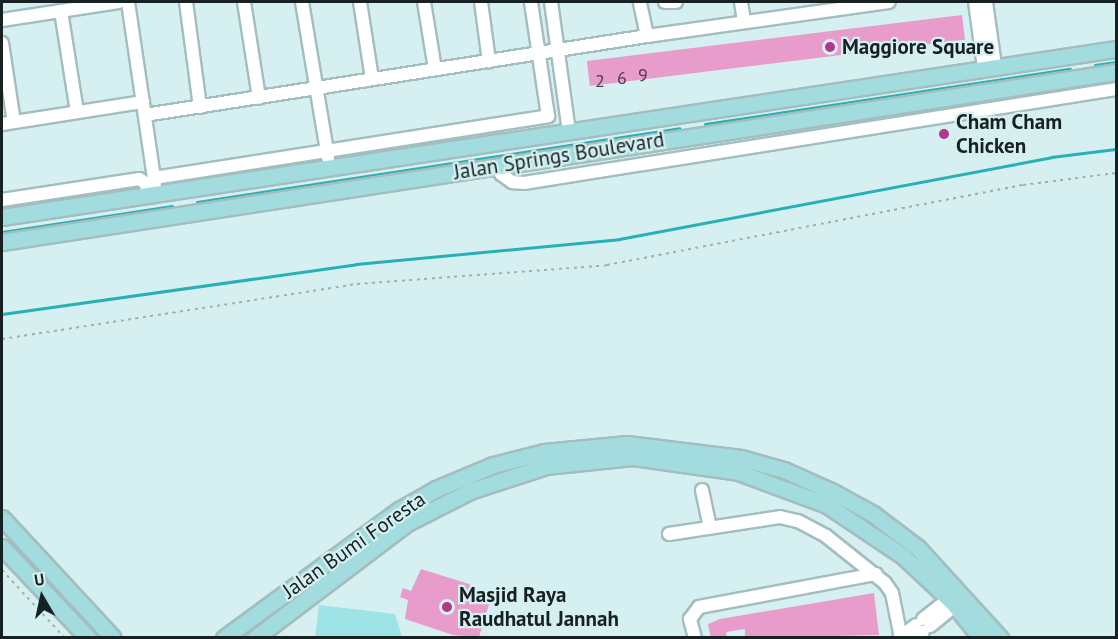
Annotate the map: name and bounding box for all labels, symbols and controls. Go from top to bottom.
place label: Maggiore Square [842,34,994,60]
marker: Maggiore Square [823,40,837,54]
house number: 9 [638,64,648,86]
house number: 6 [617,67,627,89]
house number: 2 [595,70,605,92]
place label: Cham Cham Chicken [956,109,1062,159]
street label: Jalan Springs Boulevard [452,127,666,185]
marker: Cham Cham Chicken [937,127,951,141]
street label: Jalan Bumi Foresta [278,486,430,604]
north arrow [12,567,72,627]
text: U [33,569,46,590]
place label: Masjid Raya Raudhatul Jannah [459,582,619,632]
marker: Masjid Raya Raudhatul Jannah [440,600,454,614]

